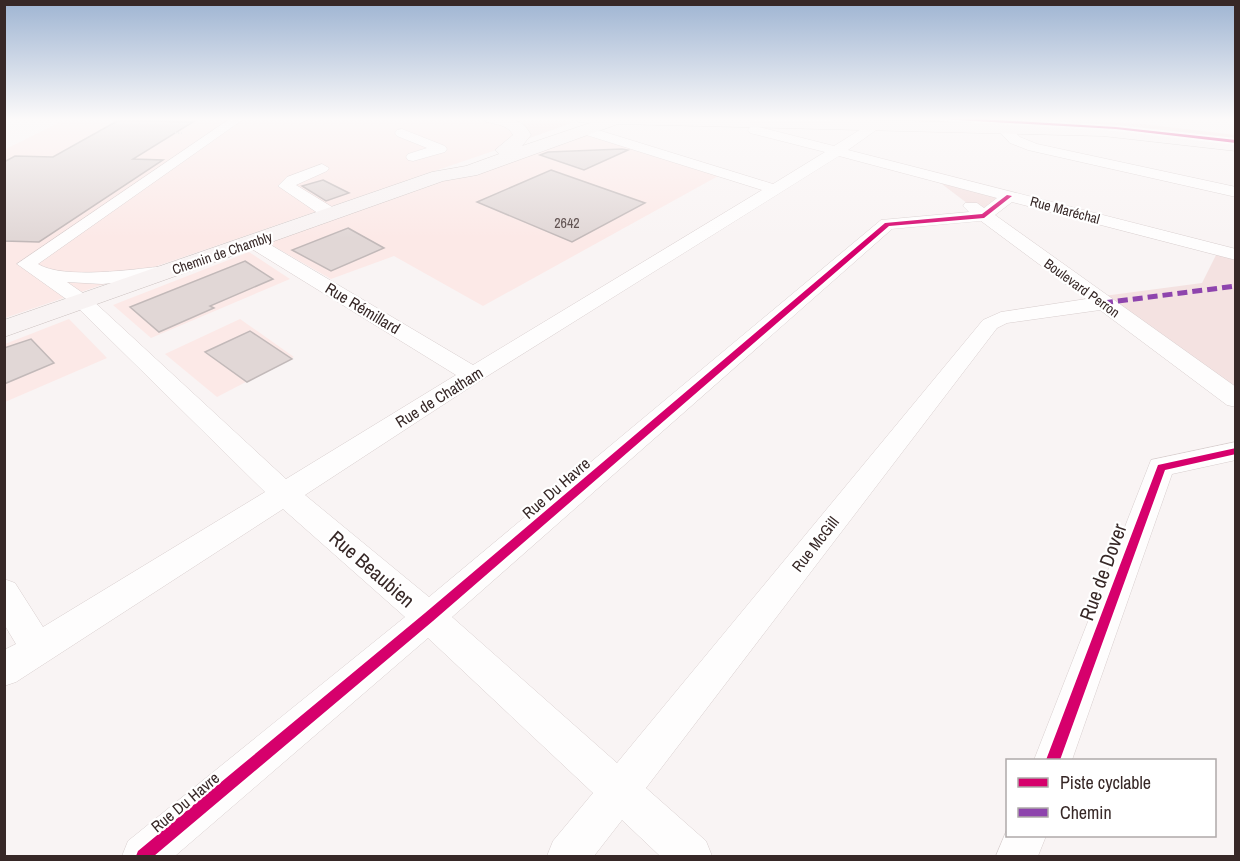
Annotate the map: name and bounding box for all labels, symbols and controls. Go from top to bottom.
street label: Rue Maréchal [1028,192,1102,228]
house number: 2642 [554,214,580,232]
street label: Chemin de Chambly [170,227,275,279]
street label: Boulevard Perron [1041,254,1123,322]
street label: Rue Rémillard [321,277,405,339]
street label: Rue de Chatham [391,361,487,433]
street label: Rue Du Havre [517,452,595,524]
street label: Rue McGill [786,512,844,576]
street label: Rue de Dover [1073,519,1133,624]
street label: Rue Beaubien [324,524,421,613]
legend [1006,759,1216,837]
street label: Rue Du Havre [146,767,224,837]
text: Piste cyclable [1060,770,1151,795]
text: Chemin [1060,800,1112,825]

